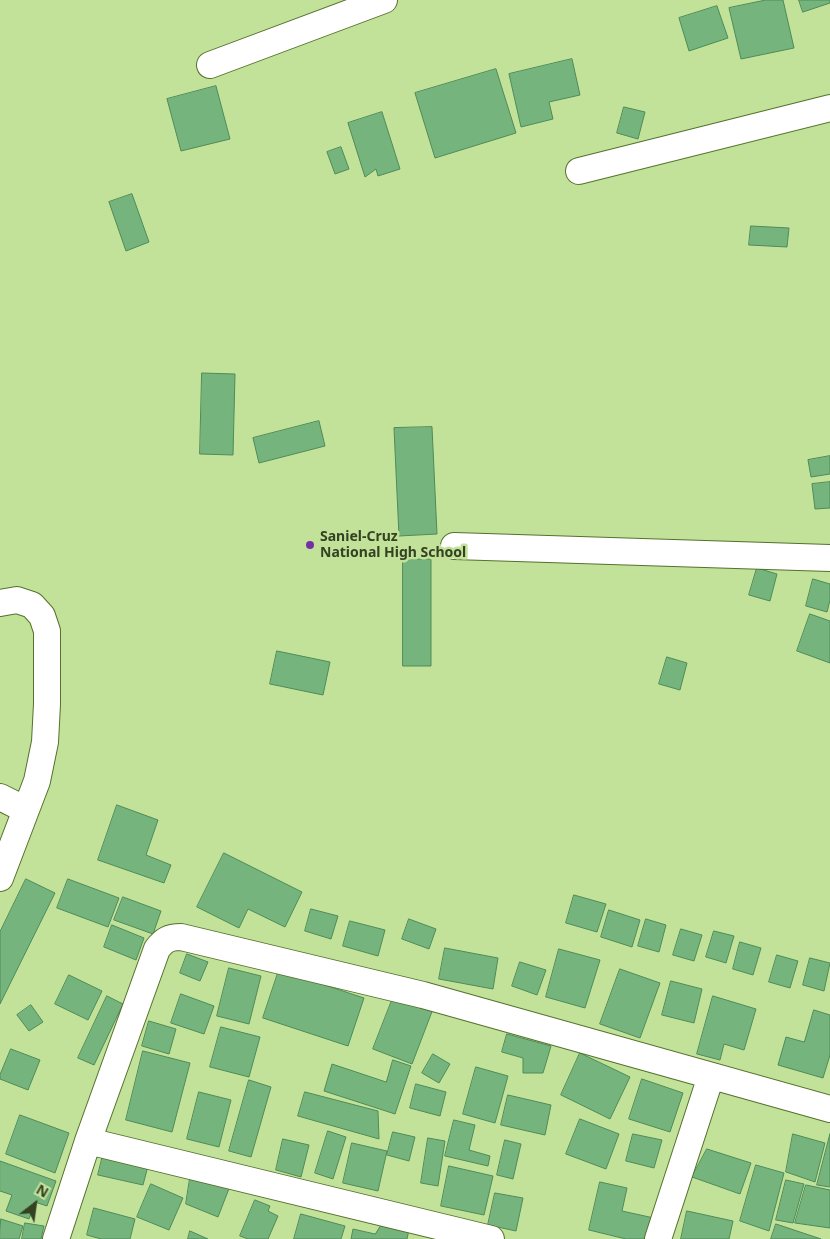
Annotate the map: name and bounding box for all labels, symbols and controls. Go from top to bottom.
place label: Saniel-Cruz National High School [320,529,466,562]
marker: Saniel-Cruz National High School [304,539,316,551]
north arrow [10,1179,60,1229]
text: N [33,1179,52,1202]

